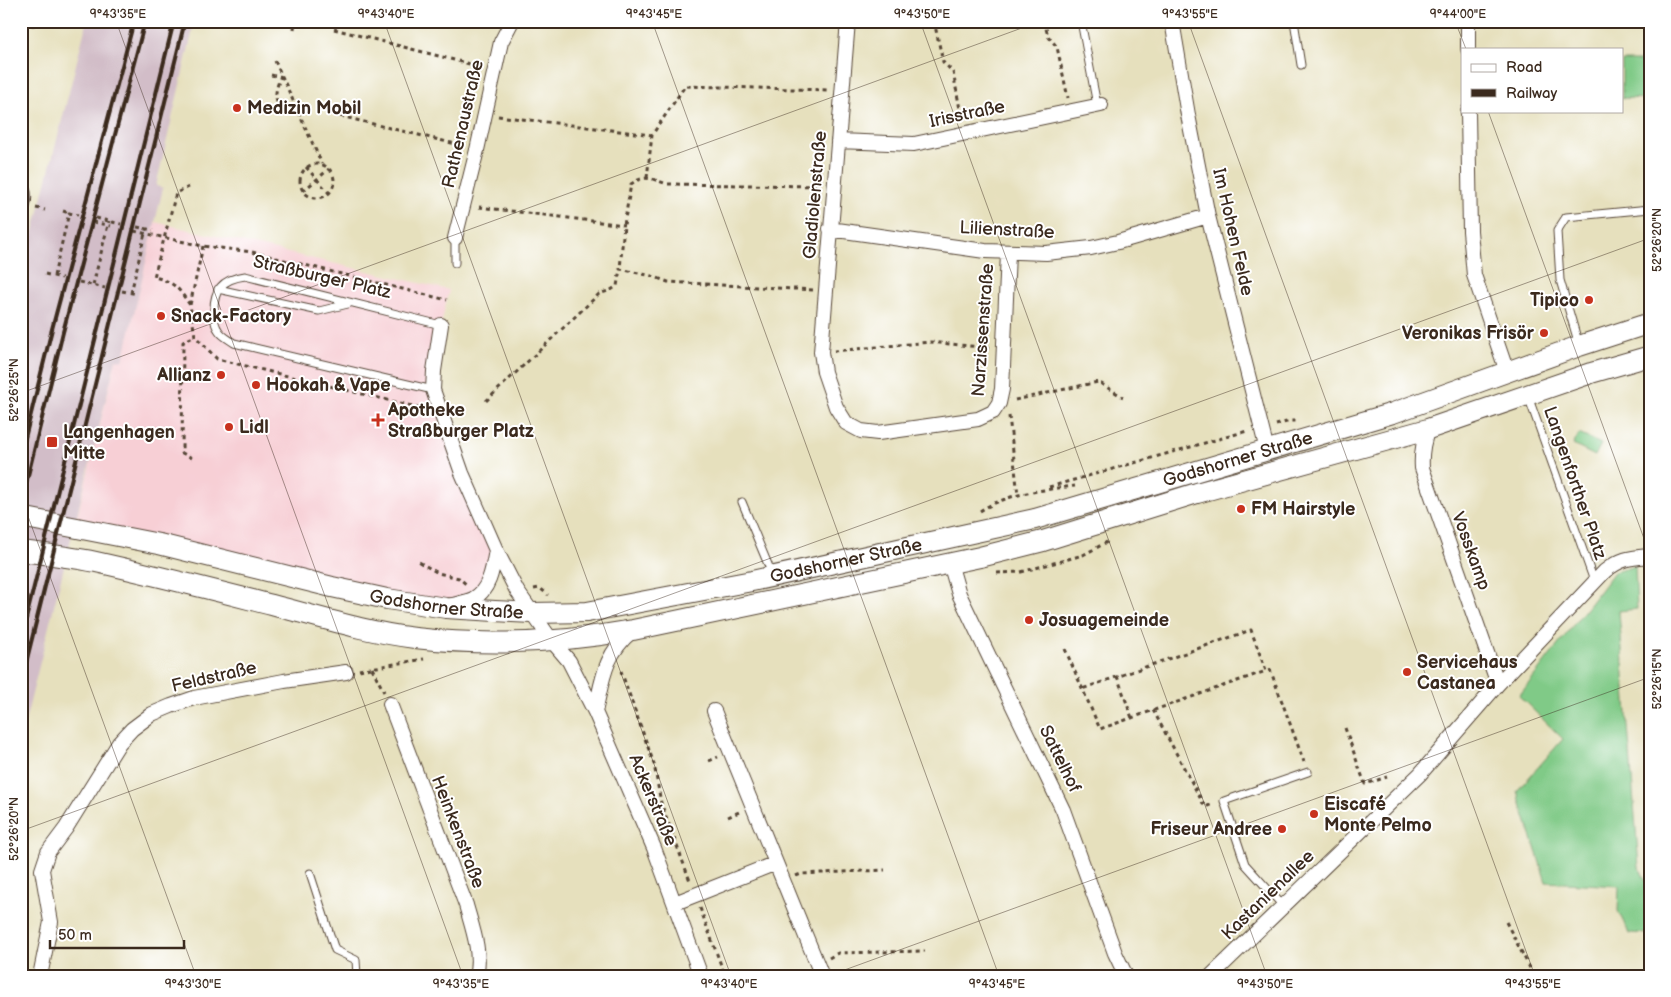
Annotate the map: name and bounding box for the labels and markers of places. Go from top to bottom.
place label: Medizin Mobil [247,98,361,119]
marker: Medizin Mobil [231,102,243,114]
place label: Tipico [1530,290,1579,311]
marker: Tipico [1583,294,1595,306]
place label: Snack-Factory [171,306,292,327]
marker: Snack-Factory [155,310,167,322]
place label: Veronikas Frisör [1402,323,1535,344]
marker: Veronikas Frisör [1538,327,1550,339]
place label: Allianz [156,365,211,386]
marker: Allianz [215,369,227,381]
place label: Hookah & Vape [266,375,391,396]
marker: Hookah & Vape [250,379,262,391]
place label: Apotheke Straßburger Platz [387,400,534,442]
marker: Apotheke Straßburger Platz [372,414,384,426]
place label: Lidl [239,417,269,438]
marker: Lidl [223,421,235,433]
place label: Langenhagen Mitte [63,422,175,464]
marker: Langenhagen Mitte [45,435,59,449]
place label: FM Hairstyle [1251,499,1355,520]
marker: FM Hairstyle [1235,503,1247,515]
place label: Josuagemeinde [1039,610,1169,631]
marker: Josuagemeinde [1023,614,1035,626]
place label: Servicehaus Castanea [1417,652,1518,694]
marker: Servicehaus Castanea [1401,666,1413,678]
place label: Eiscafé Monte Pelmo [1324,794,1432,836]
marker: Eiscafé Monte Pelmo [1308,808,1320,820]
place label: Friseur Andree [1151,819,1272,840]
marker: Friseur Andree [1276,823,1288,835]

